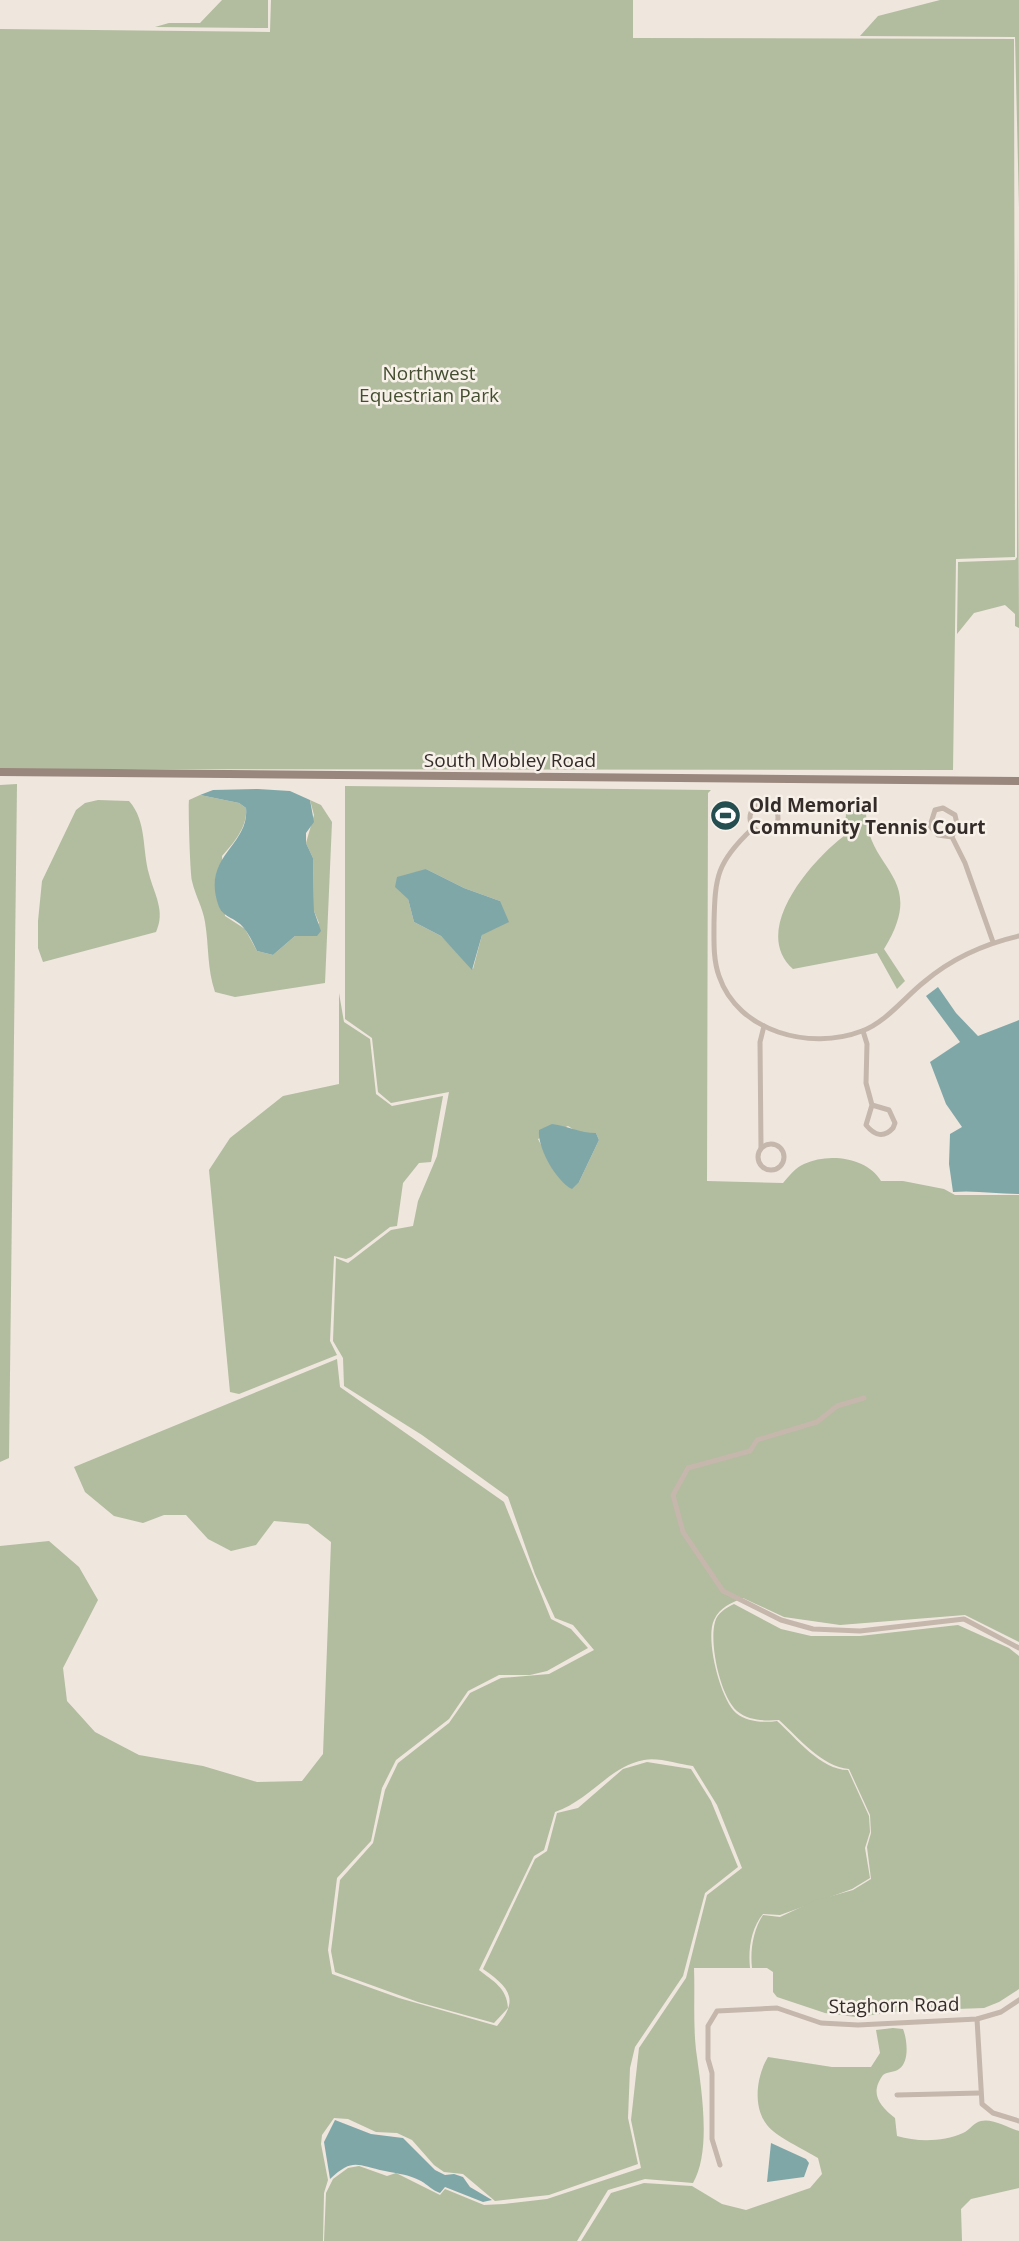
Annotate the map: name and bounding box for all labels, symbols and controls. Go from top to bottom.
park label: Northwest Equestrian Park [359,360,499,408]
street label: South Mobley Road [424,747,596,773]
place label: Old Memorial Community Tennis Court [749,792,986,840]
sports icon: Old Memorial Community Tennis Court [709,799,743,833]
street label: Staghorn Road [828,1991,960,2019]

